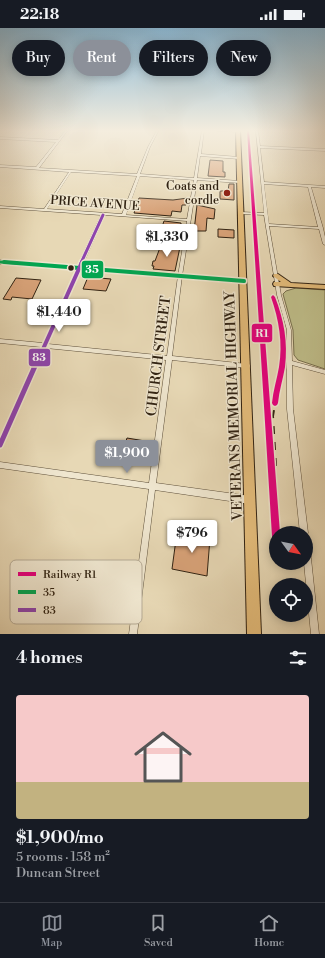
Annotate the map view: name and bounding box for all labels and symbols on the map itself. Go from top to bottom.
place label: Coats and cordle [166,179,219,208]
marker: Coats and cordle [222,188,232,198]
street label: PRICE AVENUE [50,193,140,214]
pin: $1,330 [134,224,200,258]
line badge: 35 [81,260,104,279]
unlabelled marker [66,263,76,273]
text: 35 [85,263,99,277]
street label: VETERANS MEMORIAL HIGHWAY [221,290,247,522]
street label: CHURCH STREET [143,295,175,417]
pin: $1,440 [26,299,92,333]
line badge: R1 [251,323,273,343]
text: R1 [255,327,269,341]
line badge: 83 [28,348,51,367]
text: 83 [32,351,46,365]
pin: $1,900 [94,440,160,474]
pin: $796 [168,520,216,554]
north arrow [269,526,313,570]
legend [10,560,142,624]
text: Railway R1 [43,568,97,582]
text: 35 [43,586,55,600]
text: 83 [43,604,56,618]

